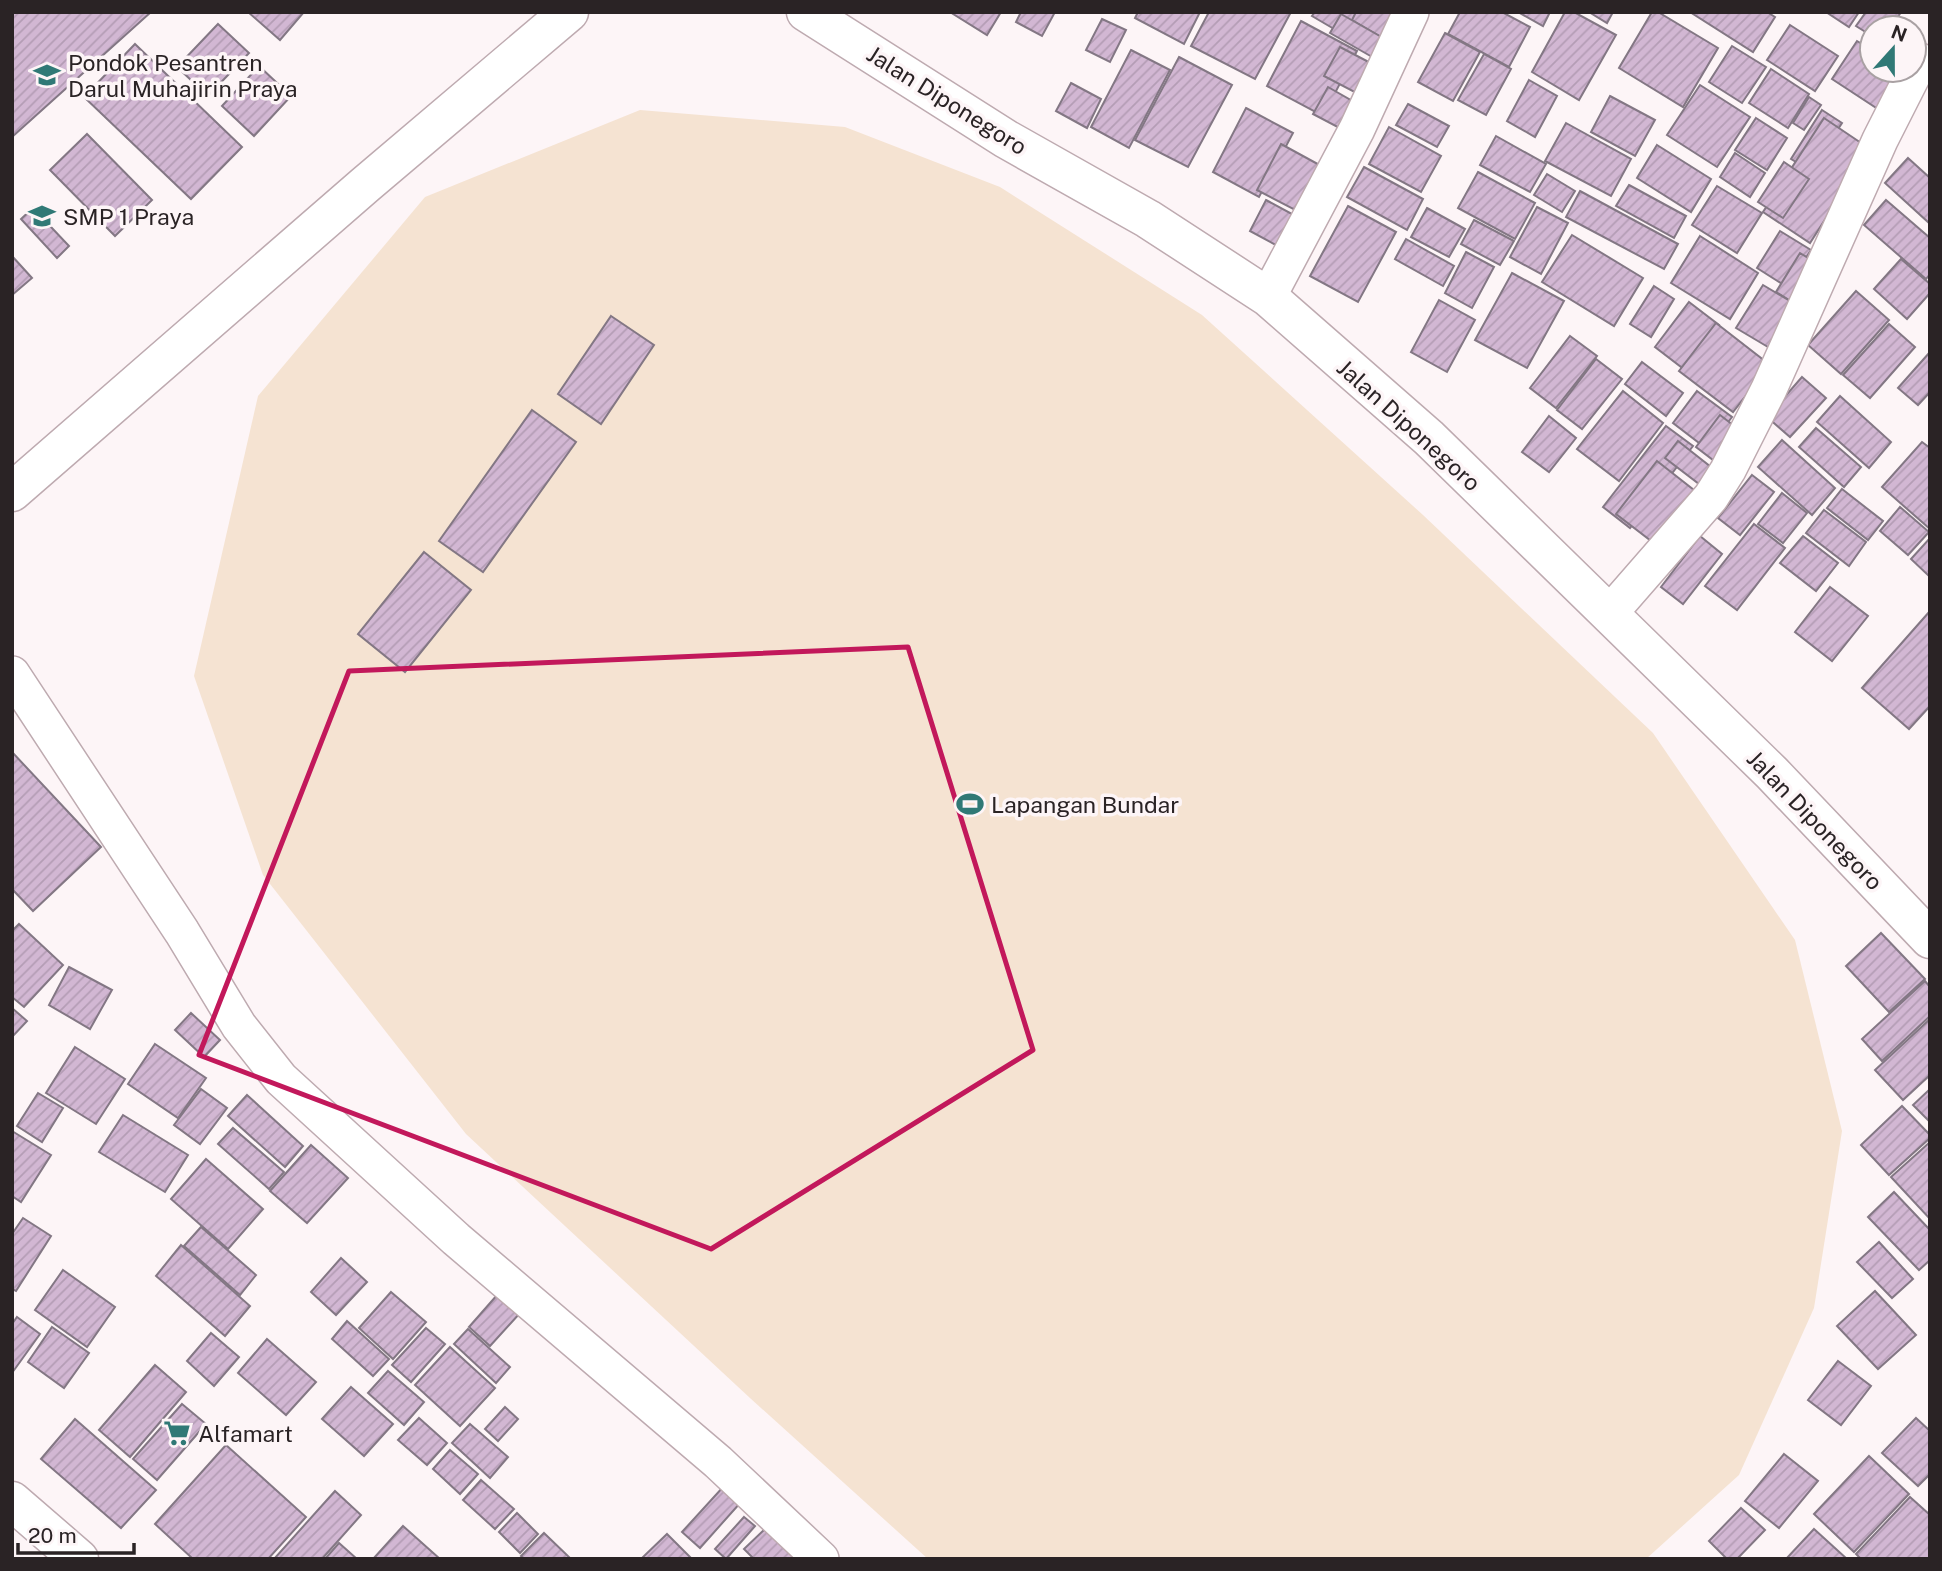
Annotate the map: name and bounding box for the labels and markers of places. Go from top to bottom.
place label: Pondok Pesantren Darul Muhajirin Praya [68,49,298,102]
school or university icon: Pondok Pesantren Darul Muhajirin Praya [32,60,62,90]
school or university icon: SMP 1 Praya [27,201,57,231]
place label: SMP 1 Praya [63,203,194,230]
sports icon: Lapangan Bundar [955,789,985,819]
place label: Lapangan Bundar [991,791,1179,818]
supermarket icon: Alfamart [162,1418,192,1448]
place label: Alfamart [198,1420,293,1447]

